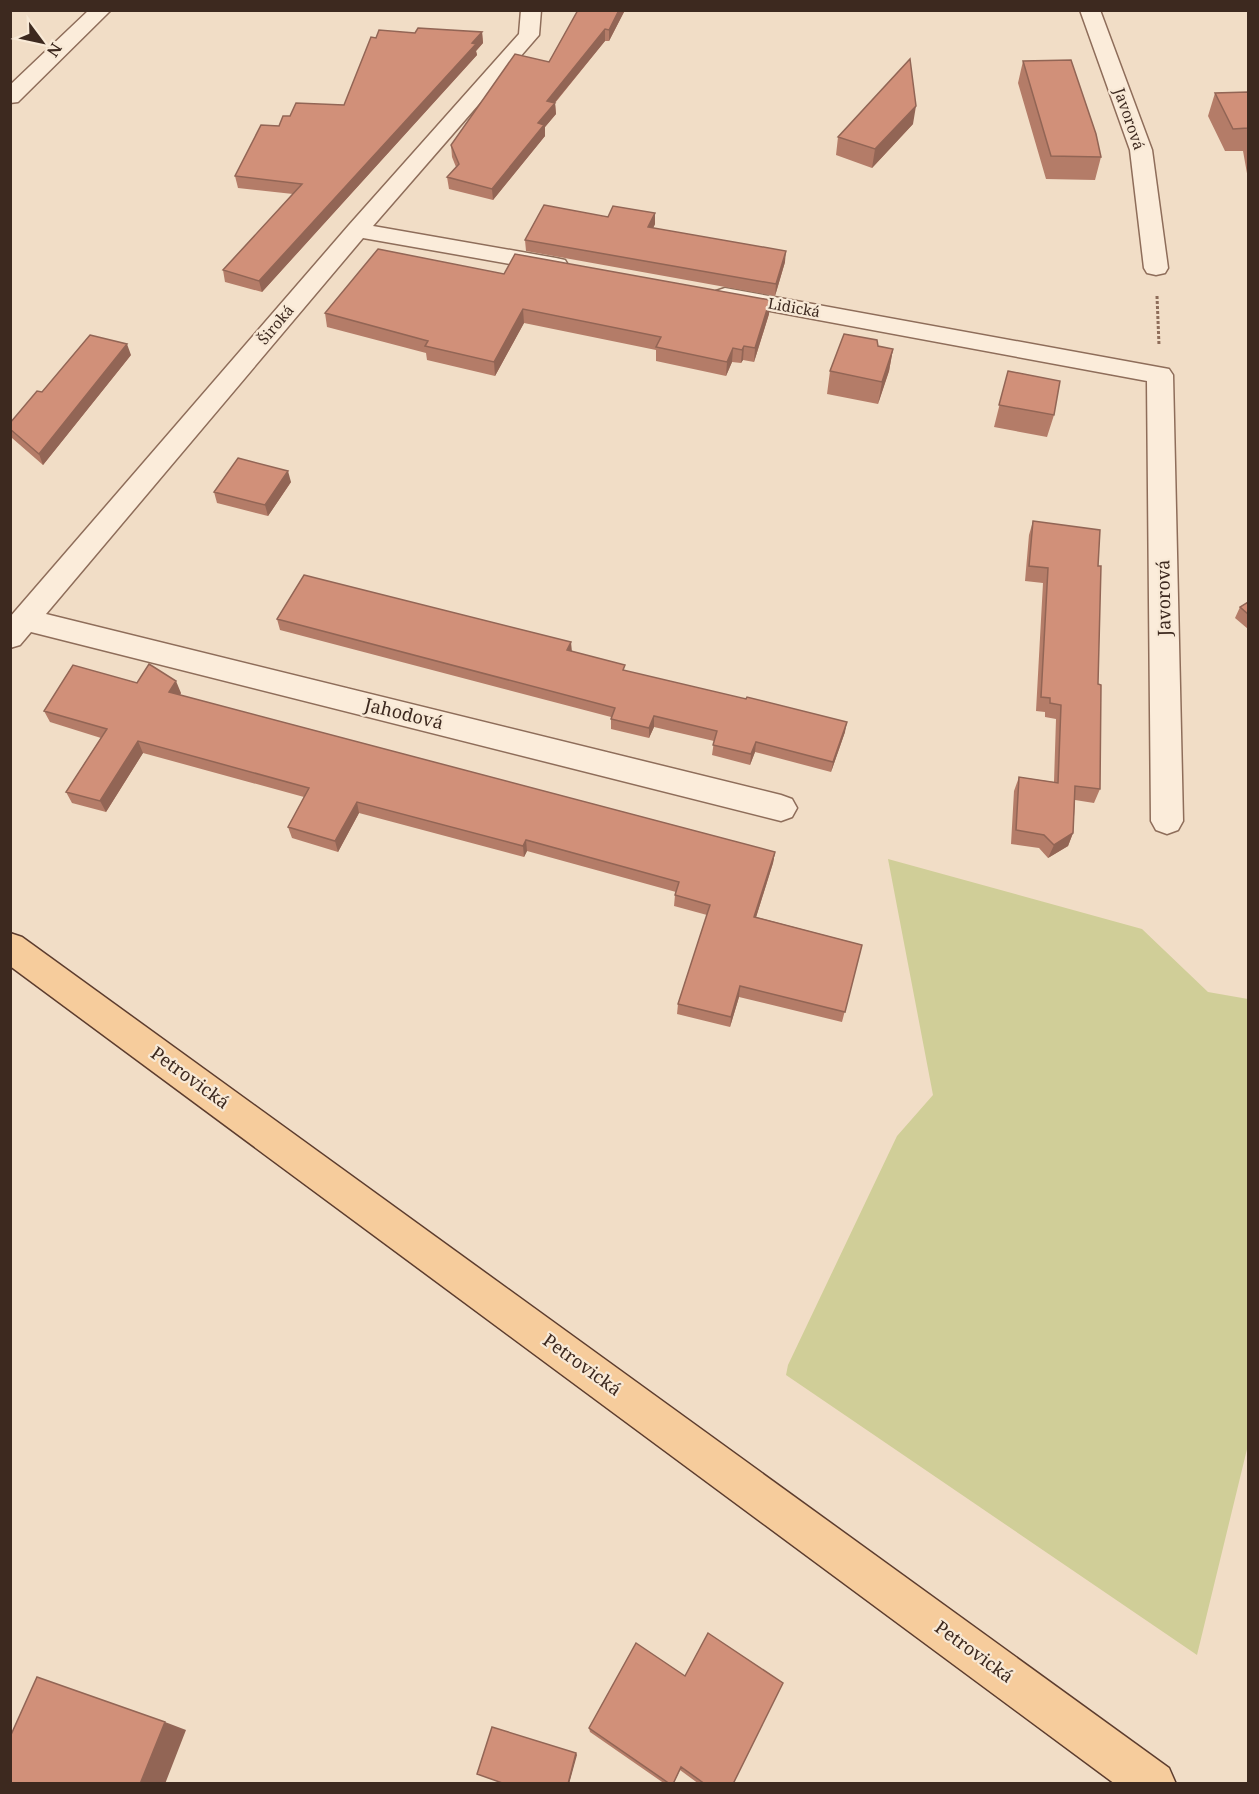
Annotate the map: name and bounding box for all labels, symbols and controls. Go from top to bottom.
north arrow [12,12,72,72]
text: N [42,39,67,62]
street label: Javorová [1110,84,1150,152]
street label: Lidická [766,293,822,321]
street label: Široká [253,300,298,348]
street label: Javorová [1150,559,1176,638]
street label: Jahodová [361,691,446,734]
street label: Petrovická [147,1041,235,1114]
street label: Petrovická [539,1328,627,1401]
street label: Petrovická [931,1615,1019,1688]

